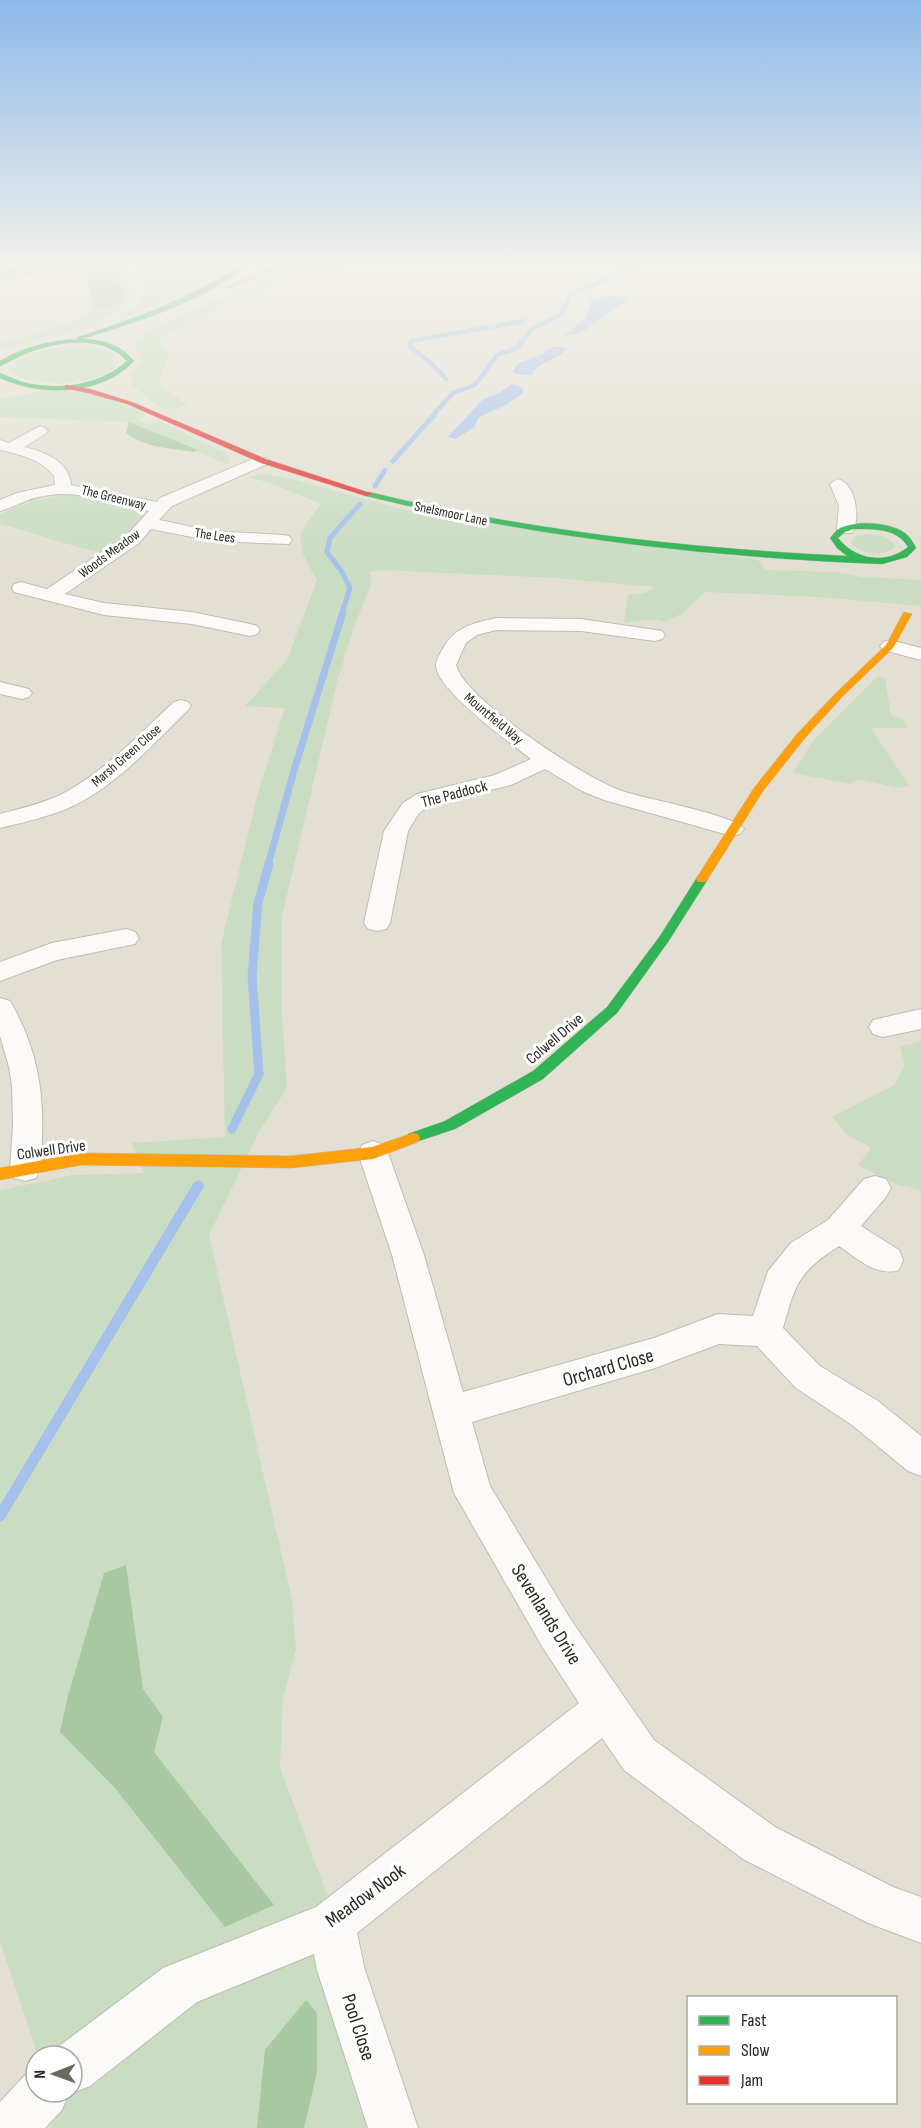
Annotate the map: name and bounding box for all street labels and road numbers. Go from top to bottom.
street label: The Greenway [80,481,148,514]
street label: Snelsmoor Lane [413,497,489,530]
street label: The Lees [194,524,236,547]
street label: Woods Meadow [75,525,144,582]
street label: Mountfield Way [461,689,527,748]
street label: Marsh Green Close [88,720,165,790]
street label: The Paddock [419,777,489,812]
street label: Colwell Drive [522,1010,588,1069]
street label: Colwell Drive [16,1136,87,1165]
street label: Orchard Close [560,1344,656,1392]
street label: Sevenlands Drive [506,1560,587,1669]
street label: Meadow Nook [321,1859,411,1933]
street label: Pool Close [336,1991,380,2064]

